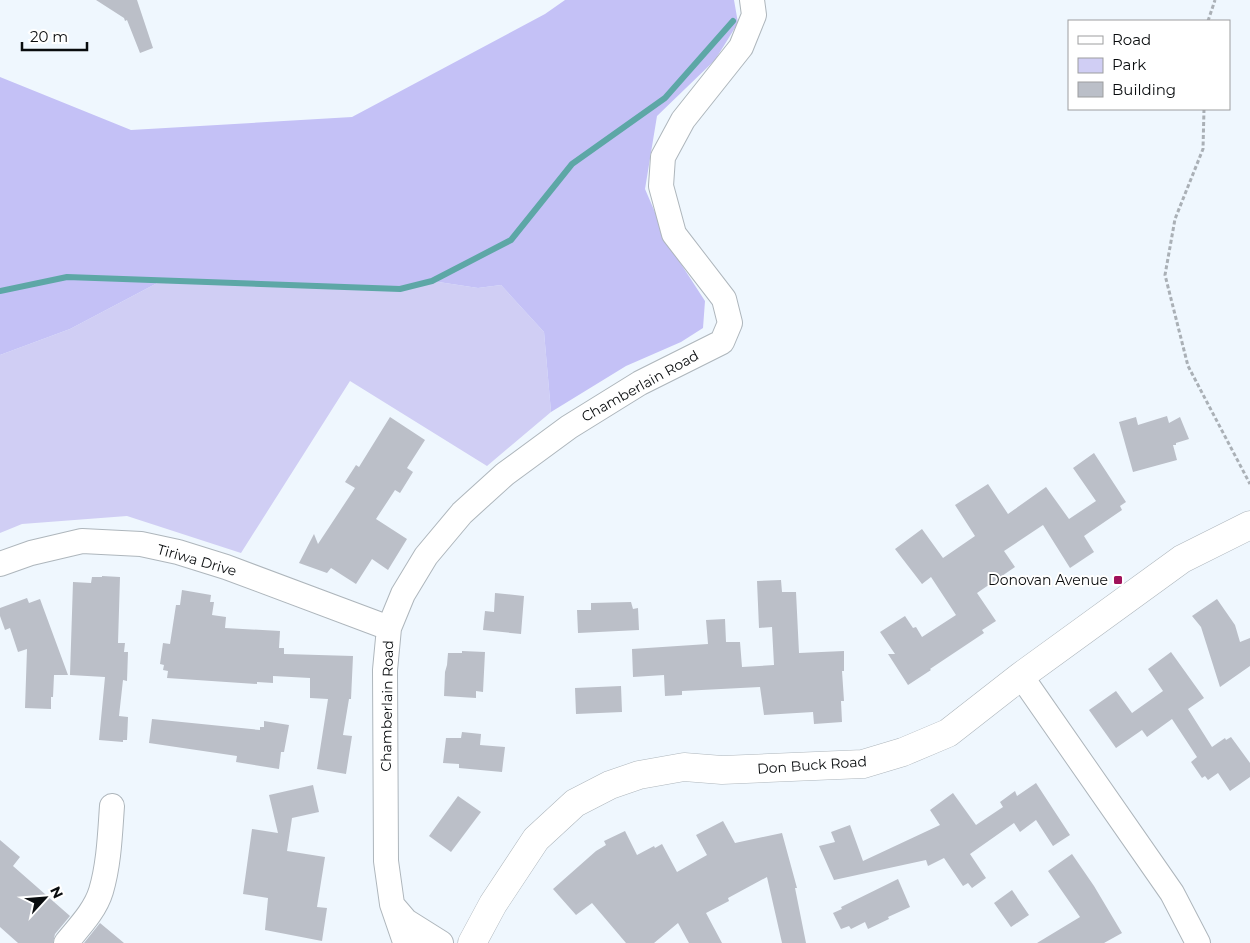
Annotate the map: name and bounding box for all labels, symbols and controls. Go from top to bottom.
scale bar [22,20,88,52]
legend [1068,20,1230,110]
text: 20 m [30,27,68,46]
text: Road [1112,30,1151,49]
text: Park [1112,55,1146,74]
text: Building [1112,80,1176,99]
street label: Chamberlain Road [578,346,702,426]
street label: Tiriwa Drive [155,540,239,580]
place label: Donovan Avenue [988,571,1108,589]
marker: Donovan Avenue [1112,574,1124,586]
street label: Chamberlain Road [377,640,397,772]
street label: Don Buck Road [757,752,867,778]
north arrow [20,873,70,923]
text: N [46,883,67,901]

